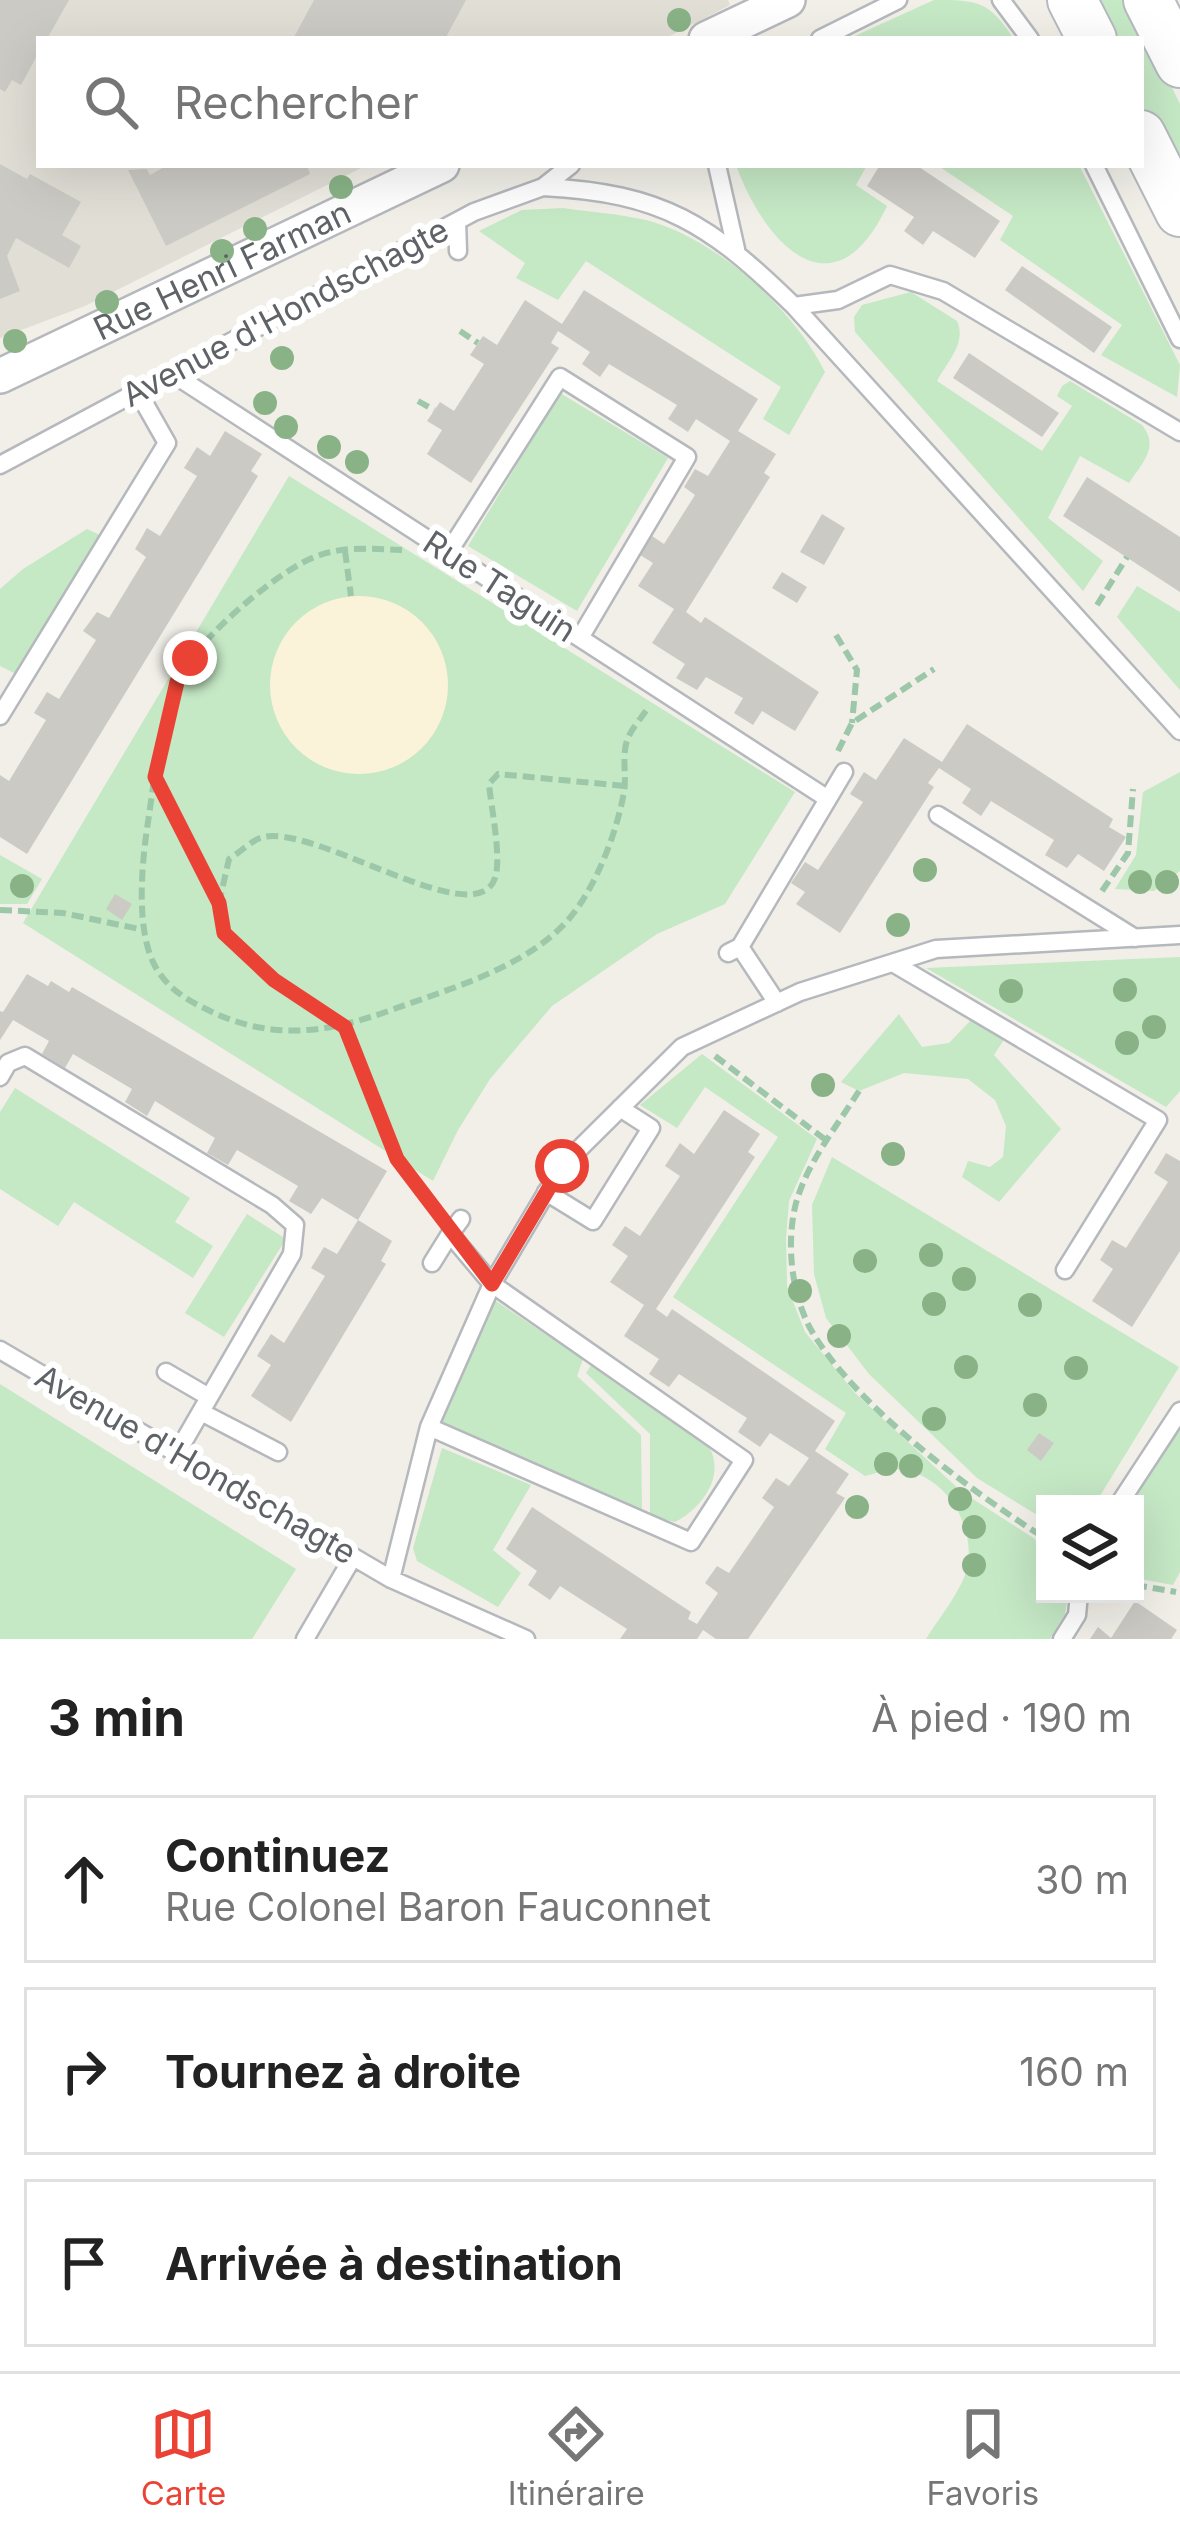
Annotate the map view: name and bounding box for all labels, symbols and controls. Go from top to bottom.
search box [36,36,1144,168]
icon: search [78,69,144,135]
text: Rechercher [174,75,419,130]
street label: Rue Henri Farman [87,192,357,348]
street label: Avenue d'Hondschagte [115,209,455,415]
street label: Rue Taguin [416,522,584,650]
route end [163,631,217,685]
route start [535,1139,589,1193]
street label: Avenue d'Hondschagte [29,1356,363,1572]
map controls [1036,1495,1144,1603]
button: layers [1036,1495,1144,1603]
text: 3 min [48,1687,185,1748]
text: À pied · 190 m [871,1694,1132,1741]
text: Continuez [165,1828,390,1883]
icon: ahead [51,1846,117,1912]
text: 30 m [1035,1856,1129,1903]
text: Rue Colonel Baron Fauconnet [165,1883,711,1930]
icon: right [51,2038,117,2104]
text: Tournez à droite [165,2044,521,2099]
text: 160 m [1019,2048,1129,2095]
icon: arrive [51,2230,117,2296]
text: Arrivée à destination [165,2236,623,2291]
tab: Carte [141,2401,226,2513]
tab: Itinéraire [508,2401,645,2513]
tab: Favoris [926,2401,1039,2513]

